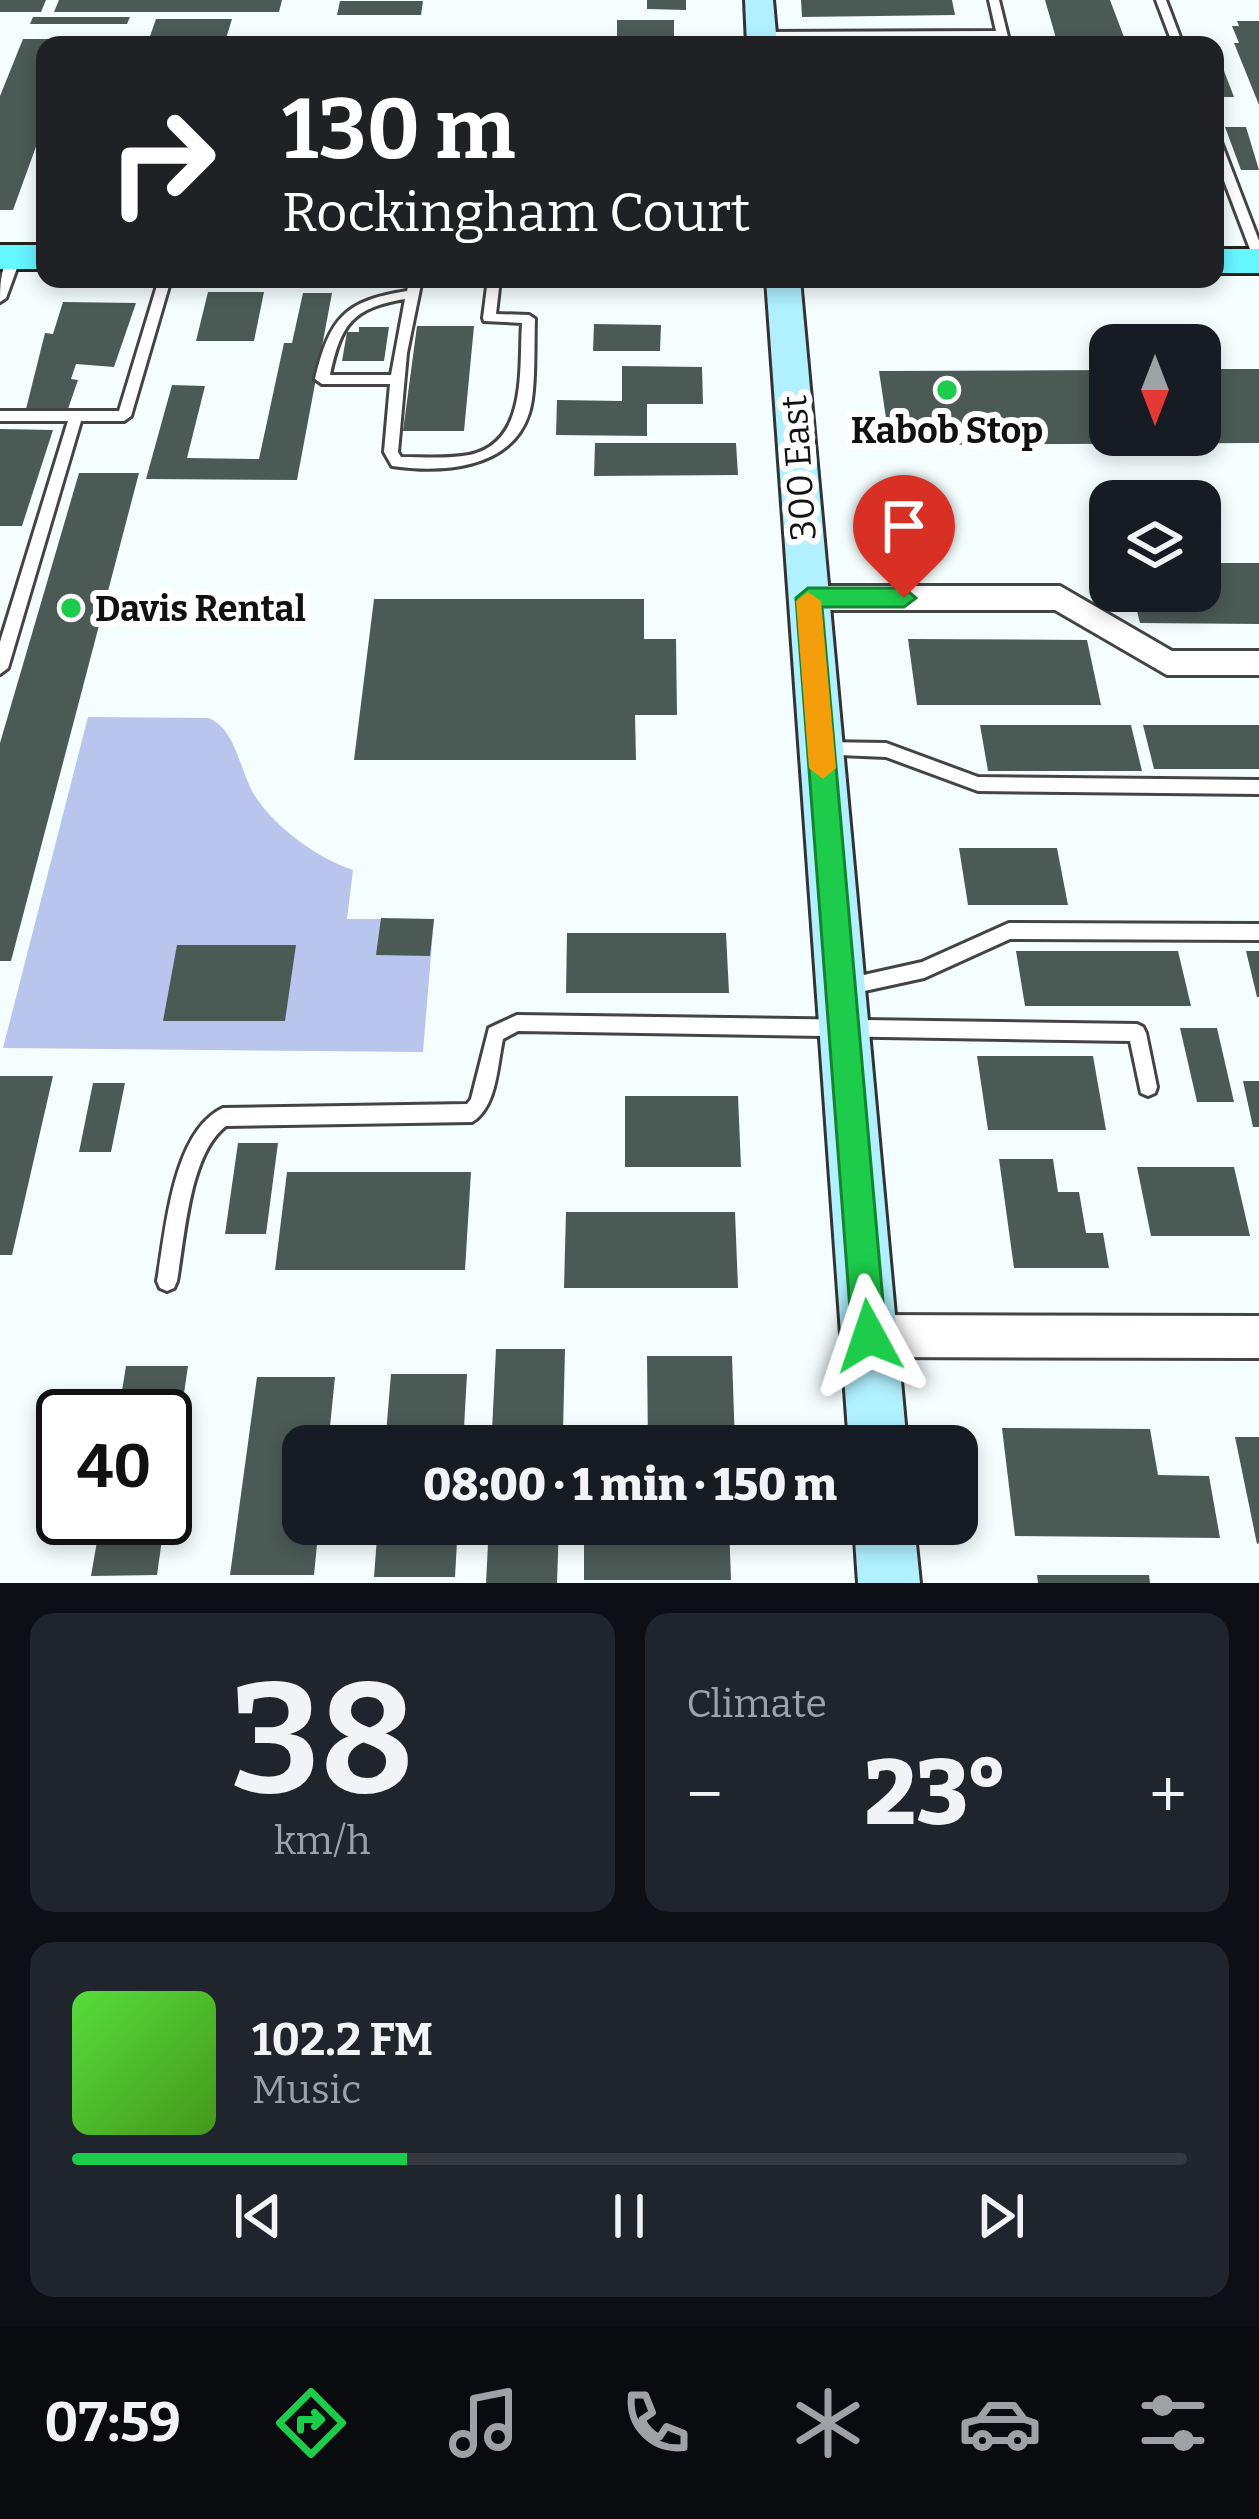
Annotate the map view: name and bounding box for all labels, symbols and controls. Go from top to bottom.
text: 130 m [282,79,515,180]
icon: right [84,84,240,240]
text: Rockingham Court [282,181,750,245]
north arrow [1089,324,1221,456]
map controls [1089,324,1221,612]
marker: Kabob Stop [934,377,960,403]
street label: 300 East [772,394,826,542]
place label: Kabob Stop [851,409,1043,453]
pin [853,475,955,598]
button: layers [1089,480,1221,612]
icon: arrive [871,493,937,559]
place label: Davis Rental [95,587,306,631]
marker: Davis Rental [58,595,84,621]
position arrow [806,1273,932,1399]
speed limit sign: 40 [36,1389,192,1545]
text: 08:00 · 1 min · 150 m [423,1458,837,1512]
text: 38 [230,1646,414,1833]
text: Climate [687,1681,827,1727]
text: 23° [865,1740,1008,1848]
text: − [687,1755,723,1834]
text: + [1149,1755,1187,1834]
text: km/h [274,1818,371,1864]
text: 102.2 FM [252,2013,433,2067]
text: Music [252,2067,361,2113]
icon: previous [225,2183,291,2249]
icon: pause [596,2183,662,2249]
icon: next [968,2183,1034,2249]
icon: directions [269,2381,353,2465]
icon: music [442,2381,526,2465]
icon: phone [614,2381,698,2465]
icon: climate [786,2381,870,2465]
icon: car [958,2381,1042,2465]
icon: filters [1131,2381,1215,2465]
text: 07:59 [44,2391,181,2455]

